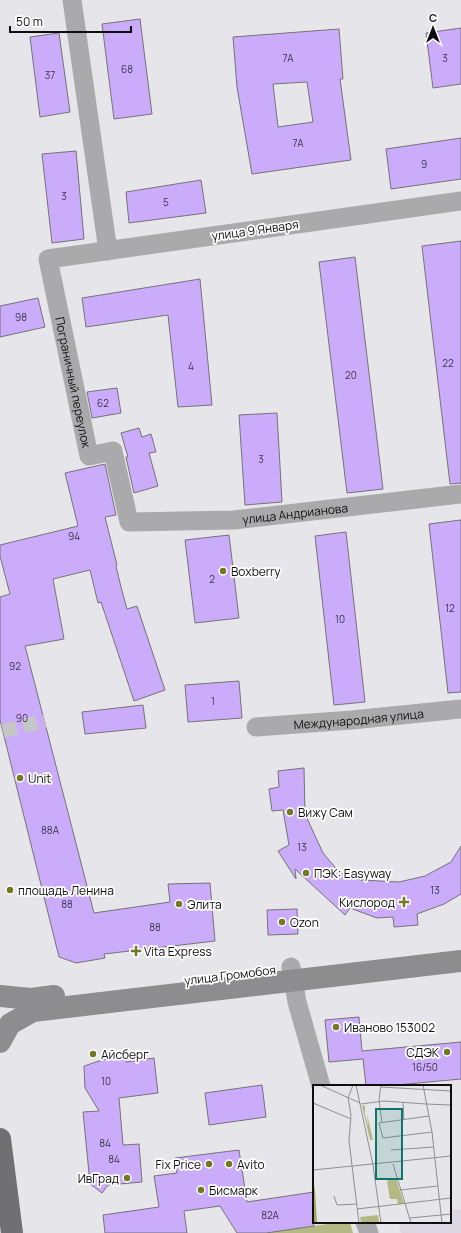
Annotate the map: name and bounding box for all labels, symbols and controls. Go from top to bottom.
scale bar [10,8,131,34]
north arrow [413,8,453,48]
text: С [429,10,437,25]
text: 50 m [16,13,43,30]
house number: 7А [283,51,294,65]
house number: 3 [442,51,448,65]
house number: 68 [121,62,133,76]
house number: 37 [45,68,55,82]
house number: 7А [293,136,304,150]
house number: 9 [421,157,427,171]
house number: 3 [61,189,67,203]
house number: 5 [163,195,169,209]
street label: улица 9 Января [210,215,300,245]
house number: 98 [15,310,27,324]
street label: Пограничный переулок [52,315,96,450]
house number: 22 [442,356,454,370]
house number: 4 [188,359,194,373]
house number: 20 [345,368,357,382]
house number: 62 [97,396,109,410]
house number: 3 [258,452,264,466]
street label: улица Андрианова [241,499,349,527]
house number: 94 [68,529,80,543]
place label: Boxberry [231,563,281,580]
marker: Boxberry [218,566,228,576]
house number: 2 [209,572,215,586]
house number: 12 [445,601,455,615]
house number: 10 [335,612,345,626]
house number: 92 [9,659,21,673]
house number: 1 [211,694,215,708]
street label: Международная улица [293,704,424,733]
house number: 90 [16,711,28,725]
place label: Unit [28,770,51,787]
marker: Unit [15,773,25,783]
place label: Вижу Сам [298,804,353,821]
marker: Вижу Сам [285,807,295,817]
house number: 88А [41,823,60,837]
house number: 13 [297,840,307,854]
place label: ПЭК: Easyway [314,865,392,882]
marker: ПЭК: Easyway [301,868,311,878]
place label: площадь Ленина [18,882,114,899]
house number: 13 [430,883,440,897]
marker: площадь Ленина [5,885,15,895]
place label: Кислород [339,894,395,911]
place label: Элита [187,896,222,913]
marker: Кислород [398,896,410,908]
house number: 88 [61,897,73,911]
marker: Элита [174,899,184,909]
place label: Ozon [290,914,319,931]
marker: Ozon [277,917,287,927]
house number: 88 [149,920,161,934]
place label: Vita Express [144,943,212,960]
marker: Vita Express [131,946,141,956]
street label: улица Громобоя [183,961,277,989]
place label: Иваново 153002 [344,1019,435,1036]
marker: Иваново 153002 [331,1022,341,1032]
place label: СДЭК [406,1044,440,1061]
place label: Айсберг [101,1046,149,1063]
marker: СДЭК [442,1047,452,1057]
marker: Айсберг [88,1049,98,1059]
house number: 16/50 [412,1060,438,1074]
house number: 10 [101,1074,111,1088]
inset map [313,1085,451,1223]
house number: 84 [99,1136,111,1150]
house number: 84 [108,1152,120,1166]
place label: Fix Price [156,1156,201,1173]
place label: Avito [237,1156,265,1173]
marker: Fix Price [204,1159,214,1169]
marker: Avito [224,1159,234,1169]
place label: ИвГрад [78,1170,119,1187]
marker: ИвГрад [122,1173,132,1183]
place label: Бисмарк [209,1182,259,1199]
marker: Бисмарк [196,1185,206,1195]
house number: 82А [261,1208,279,1222]

